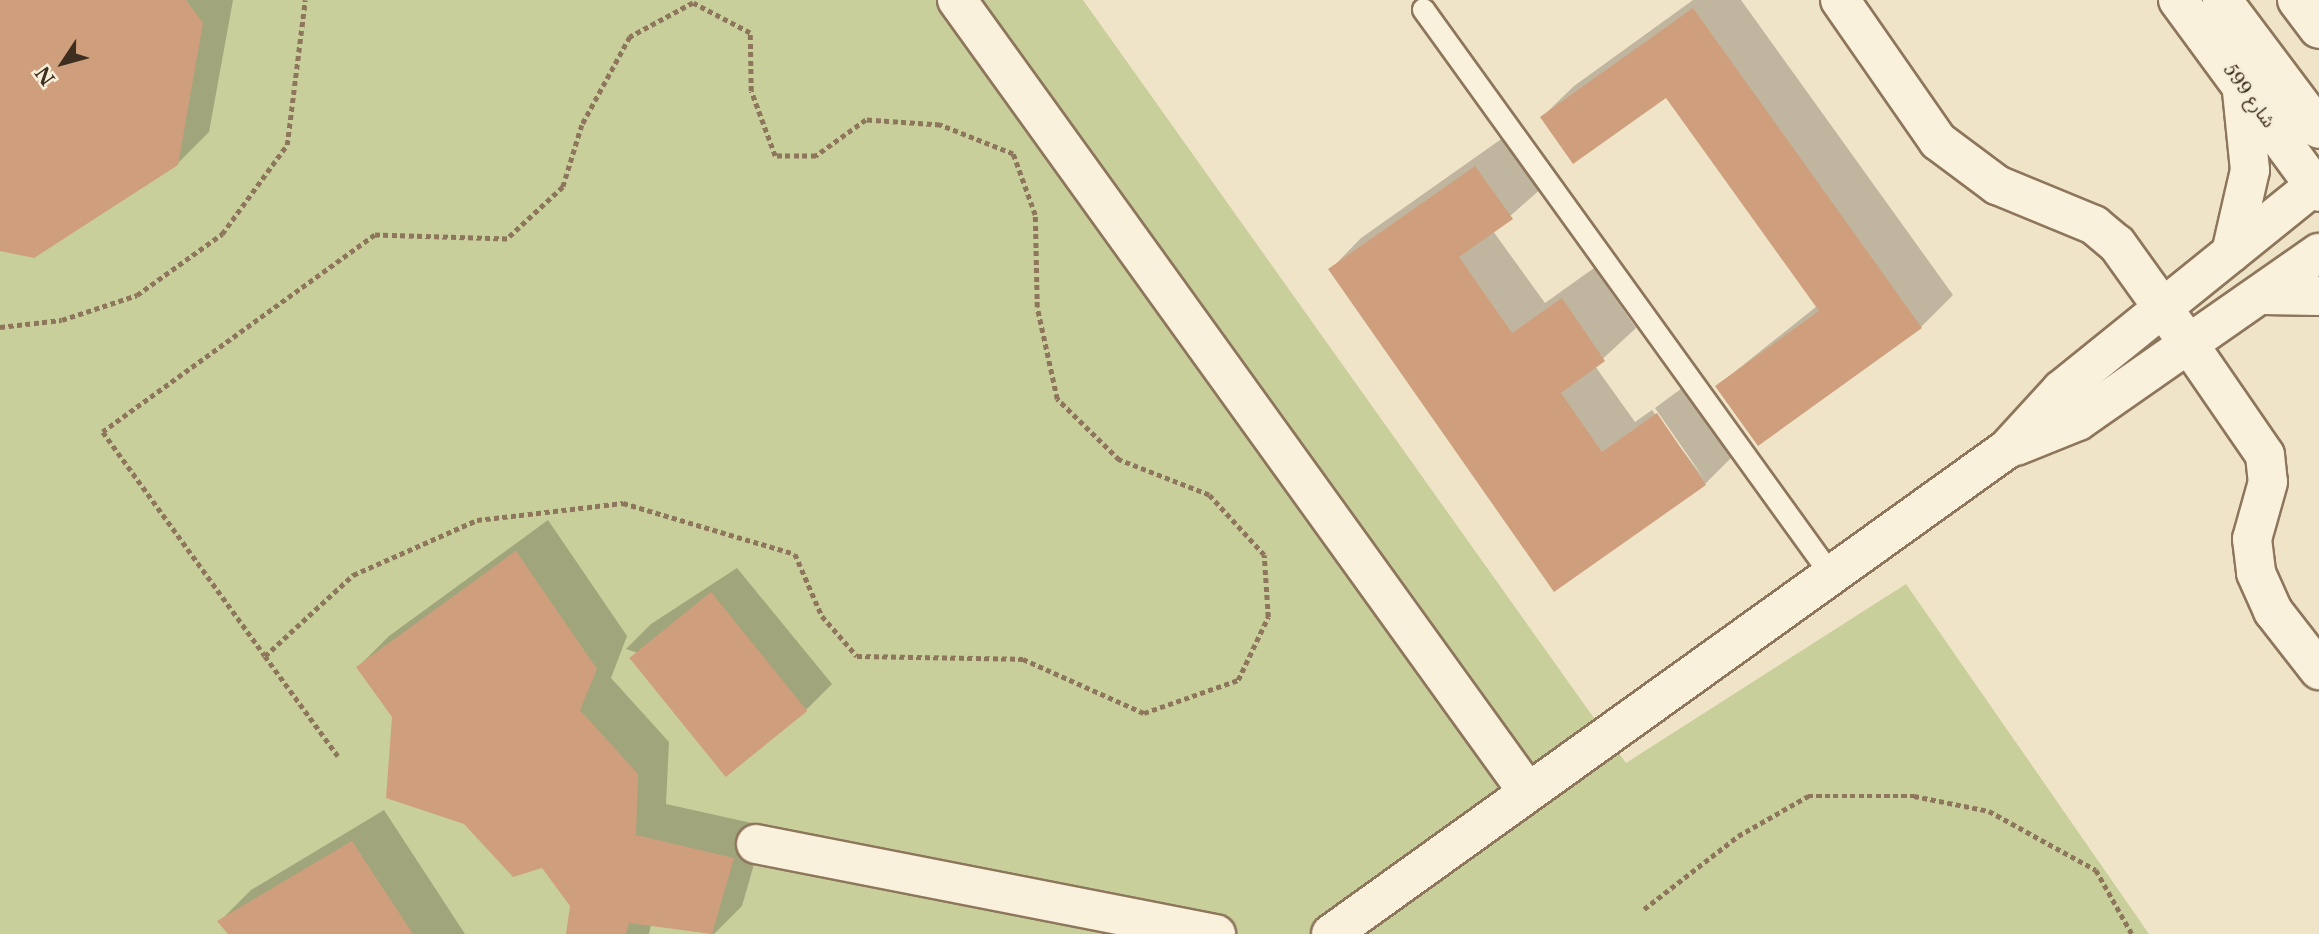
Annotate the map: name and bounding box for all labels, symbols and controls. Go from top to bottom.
north arrow [28,28,98,98]
street label: شارع 599 [2219,60,2279,132]
text: N [31,62,60,90]

